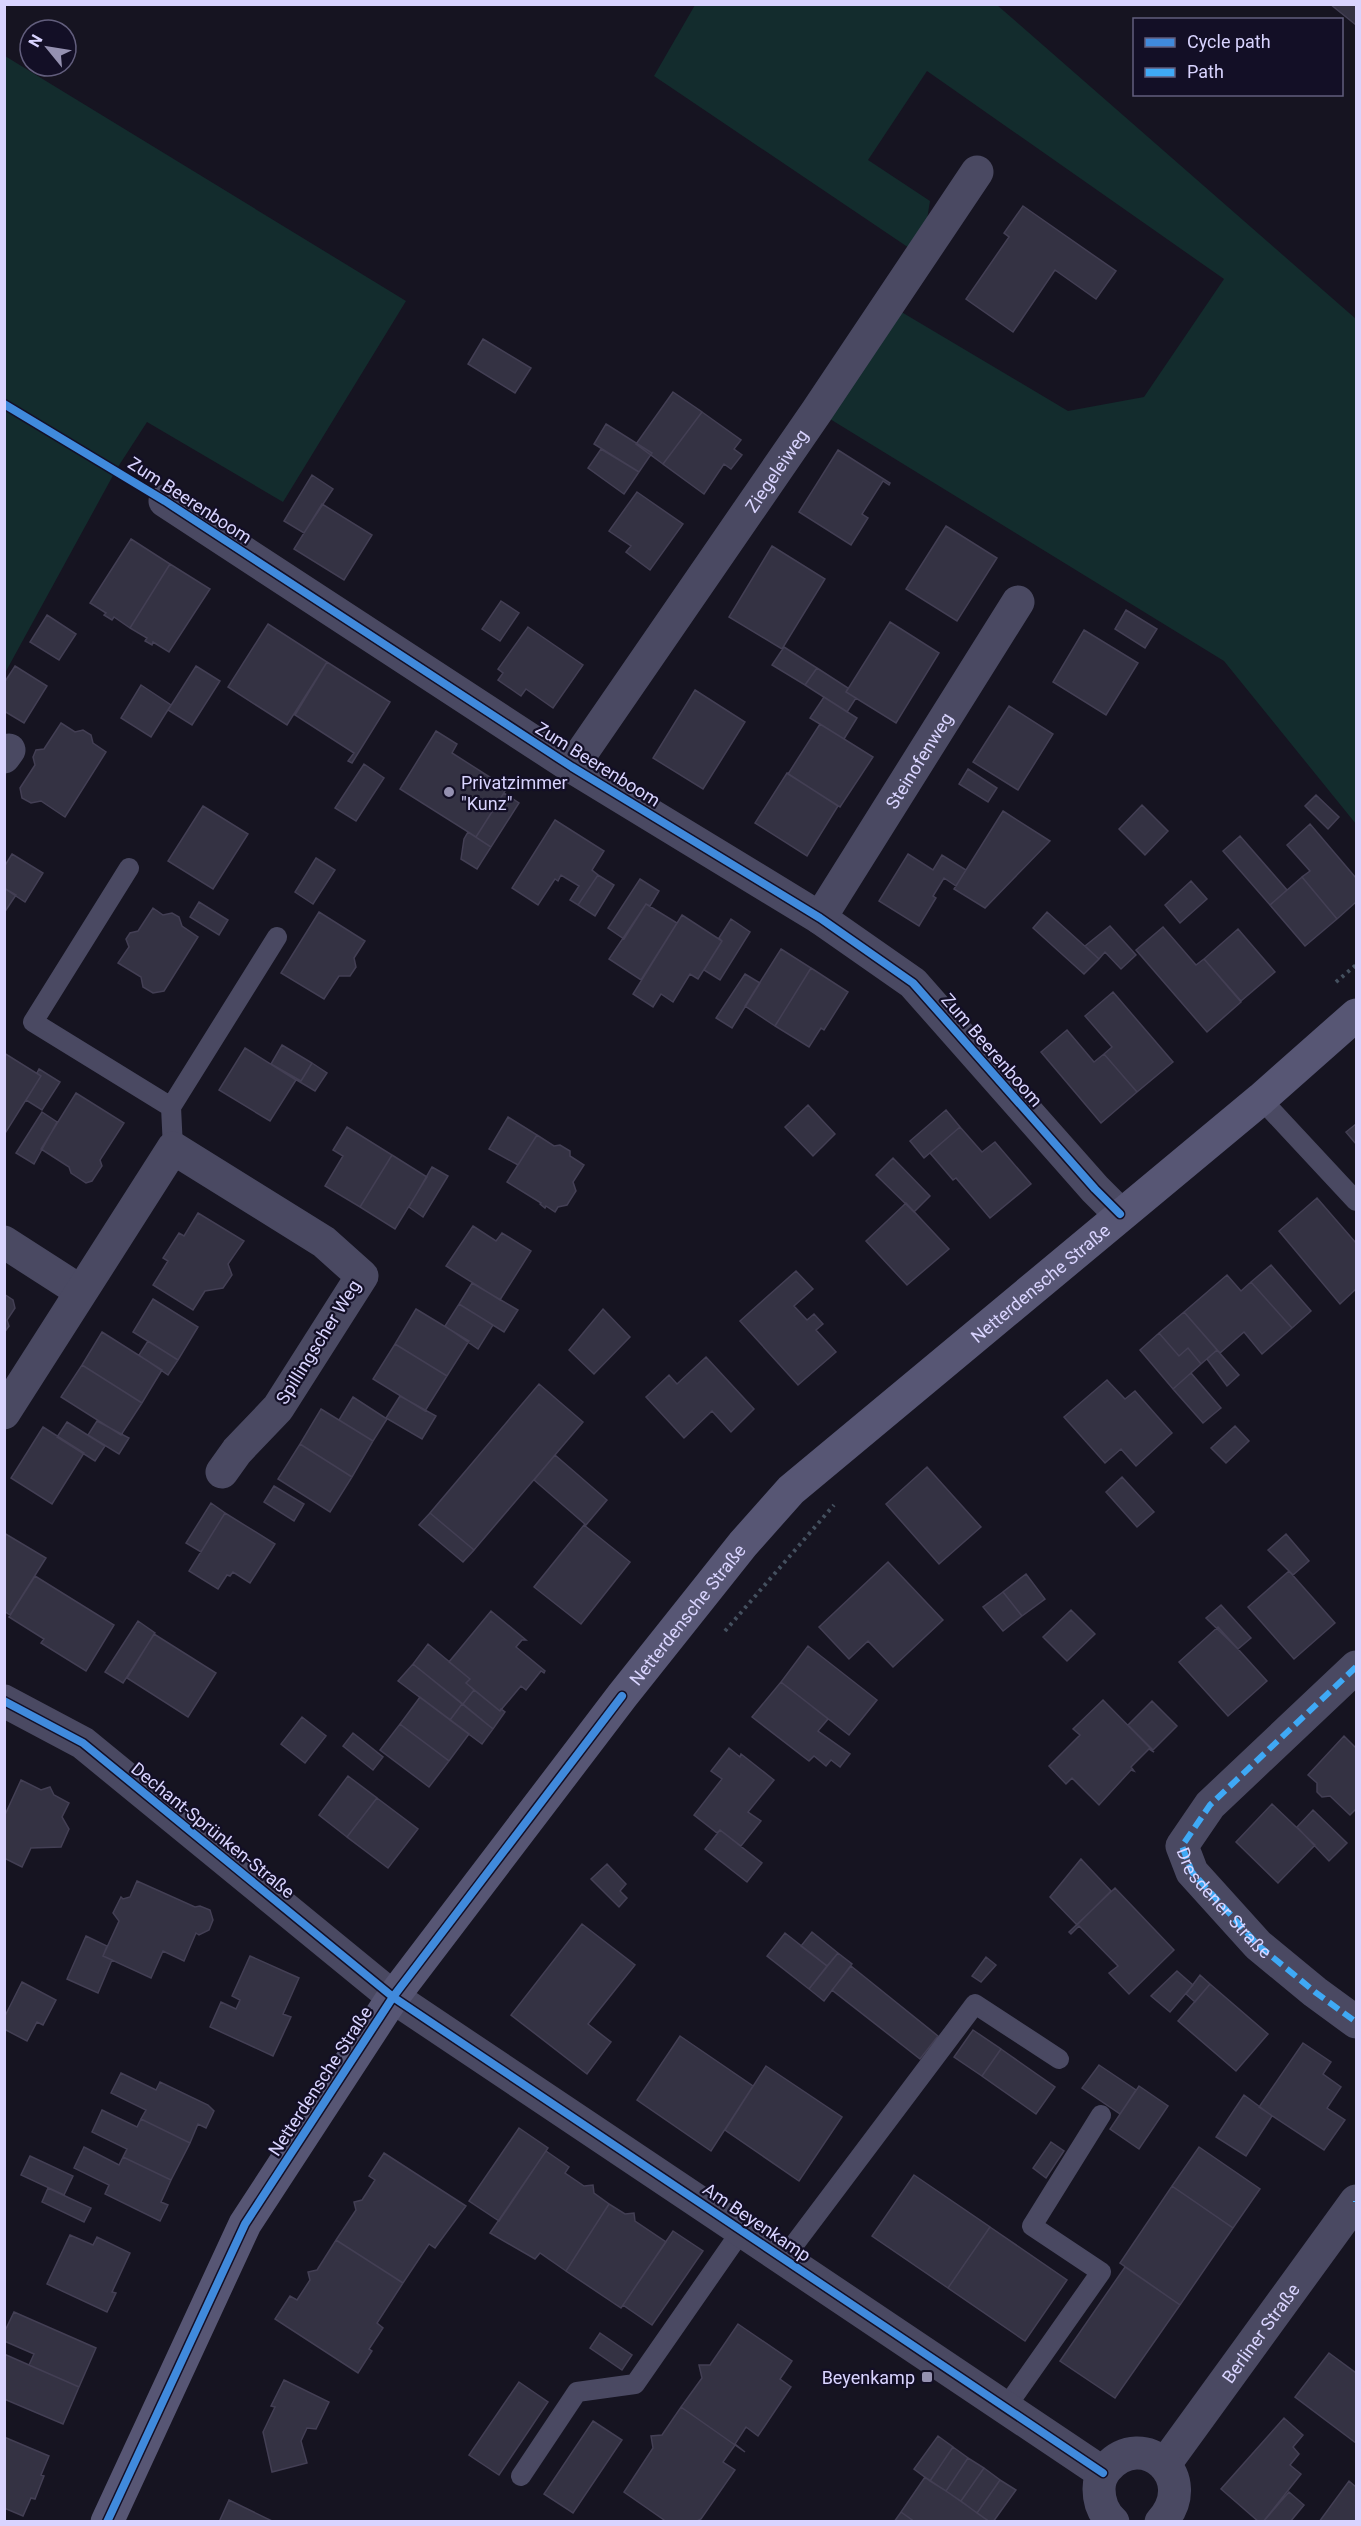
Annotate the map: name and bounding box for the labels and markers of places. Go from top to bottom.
place label: Privatzimmer "Kunz" [461,772,568,814]
marker: Privatzimmer "Kunz" [442,785,456,799]
place label: Beyenkamp [822,2367,915,2388]
marker: Beyenkamp [920,2370,934,2384]

